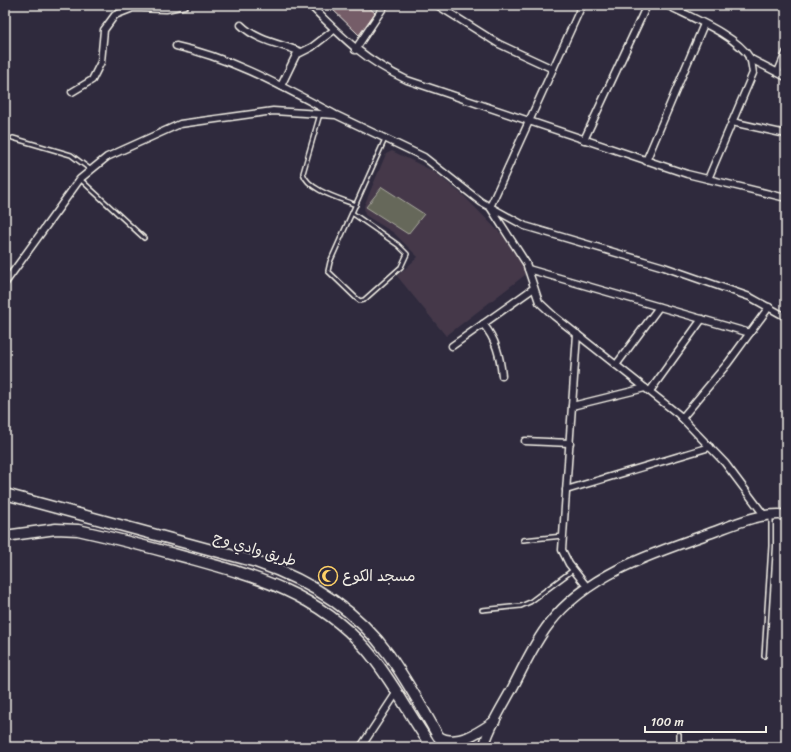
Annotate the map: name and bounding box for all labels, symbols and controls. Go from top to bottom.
street label: طريق وادي وج [210,524,300,574]
place label: مسجد الكوع [342,563,415,589]
mosque icon: مسجد الكوع [317,565,339,587]
scale bar [645,708,766,734]
text: 100 m [651,711,684,733]

